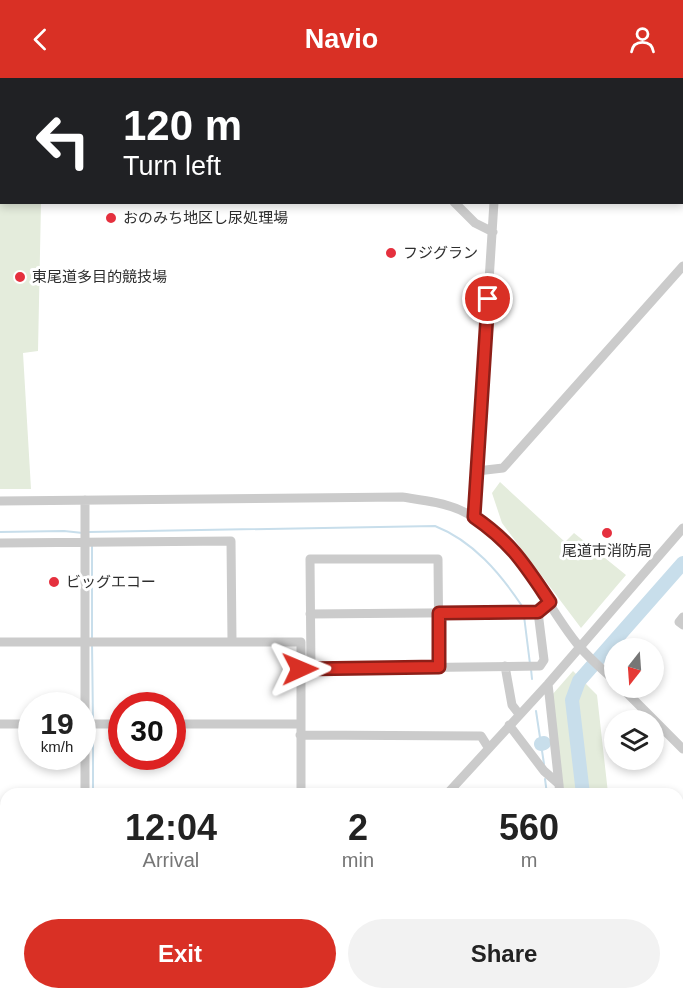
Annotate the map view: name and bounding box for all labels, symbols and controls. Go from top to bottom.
icon: back [24,23,57,56]
icon: person [626,23,659,56]
text: Navio [305,24,378,54]
icon: left [24,102,102,180]
text: 120 m [123,102,242,149]
text: Turn left [123,151,221,181]
place label: おのみち地区し尿処理場 [123,209,288,226]
marker: おのみち地区し尿処理場 [104,211,118,225]
place label: フジグラン [403,244,478,261]
marker: フジグラン [384,246,398,260]
place label: 東尾道多目的競技場 [32,268,167,285]
marker: 東尾道多目的競技場 [13,270,27,284]
pin [462,273,513,324]
icon: arrive [471,282,504,315]
marker: 尾道市消防局 [600,526,614,540]
place label: 尾道市消防局 [562,542,652,559]
place label: ビッグエコー [66,573,156,590]
marker: ビッグエコー [47,575,61,589]
position arrow [268,637,332,701]
north arrow [604,638,664,698]
map controls [604,638,664,770]
speed limit sign: 30 [108,692,186,770]
text: 19 [40,707,74,740]
button: layers [604,710,664,770]
text: km/h [41,738,73,755]
text: 12:04 [125,807,217,848]
text: 2 [348,807,368,848]
text: 560 [499,807,559,848]
text: Arrival [143,849,199,871]
text: min [342,849,374,871]
text: m [521,849,537,871]
button: Exit [24,919,336,988]
button: Share [348,919,660,988]

